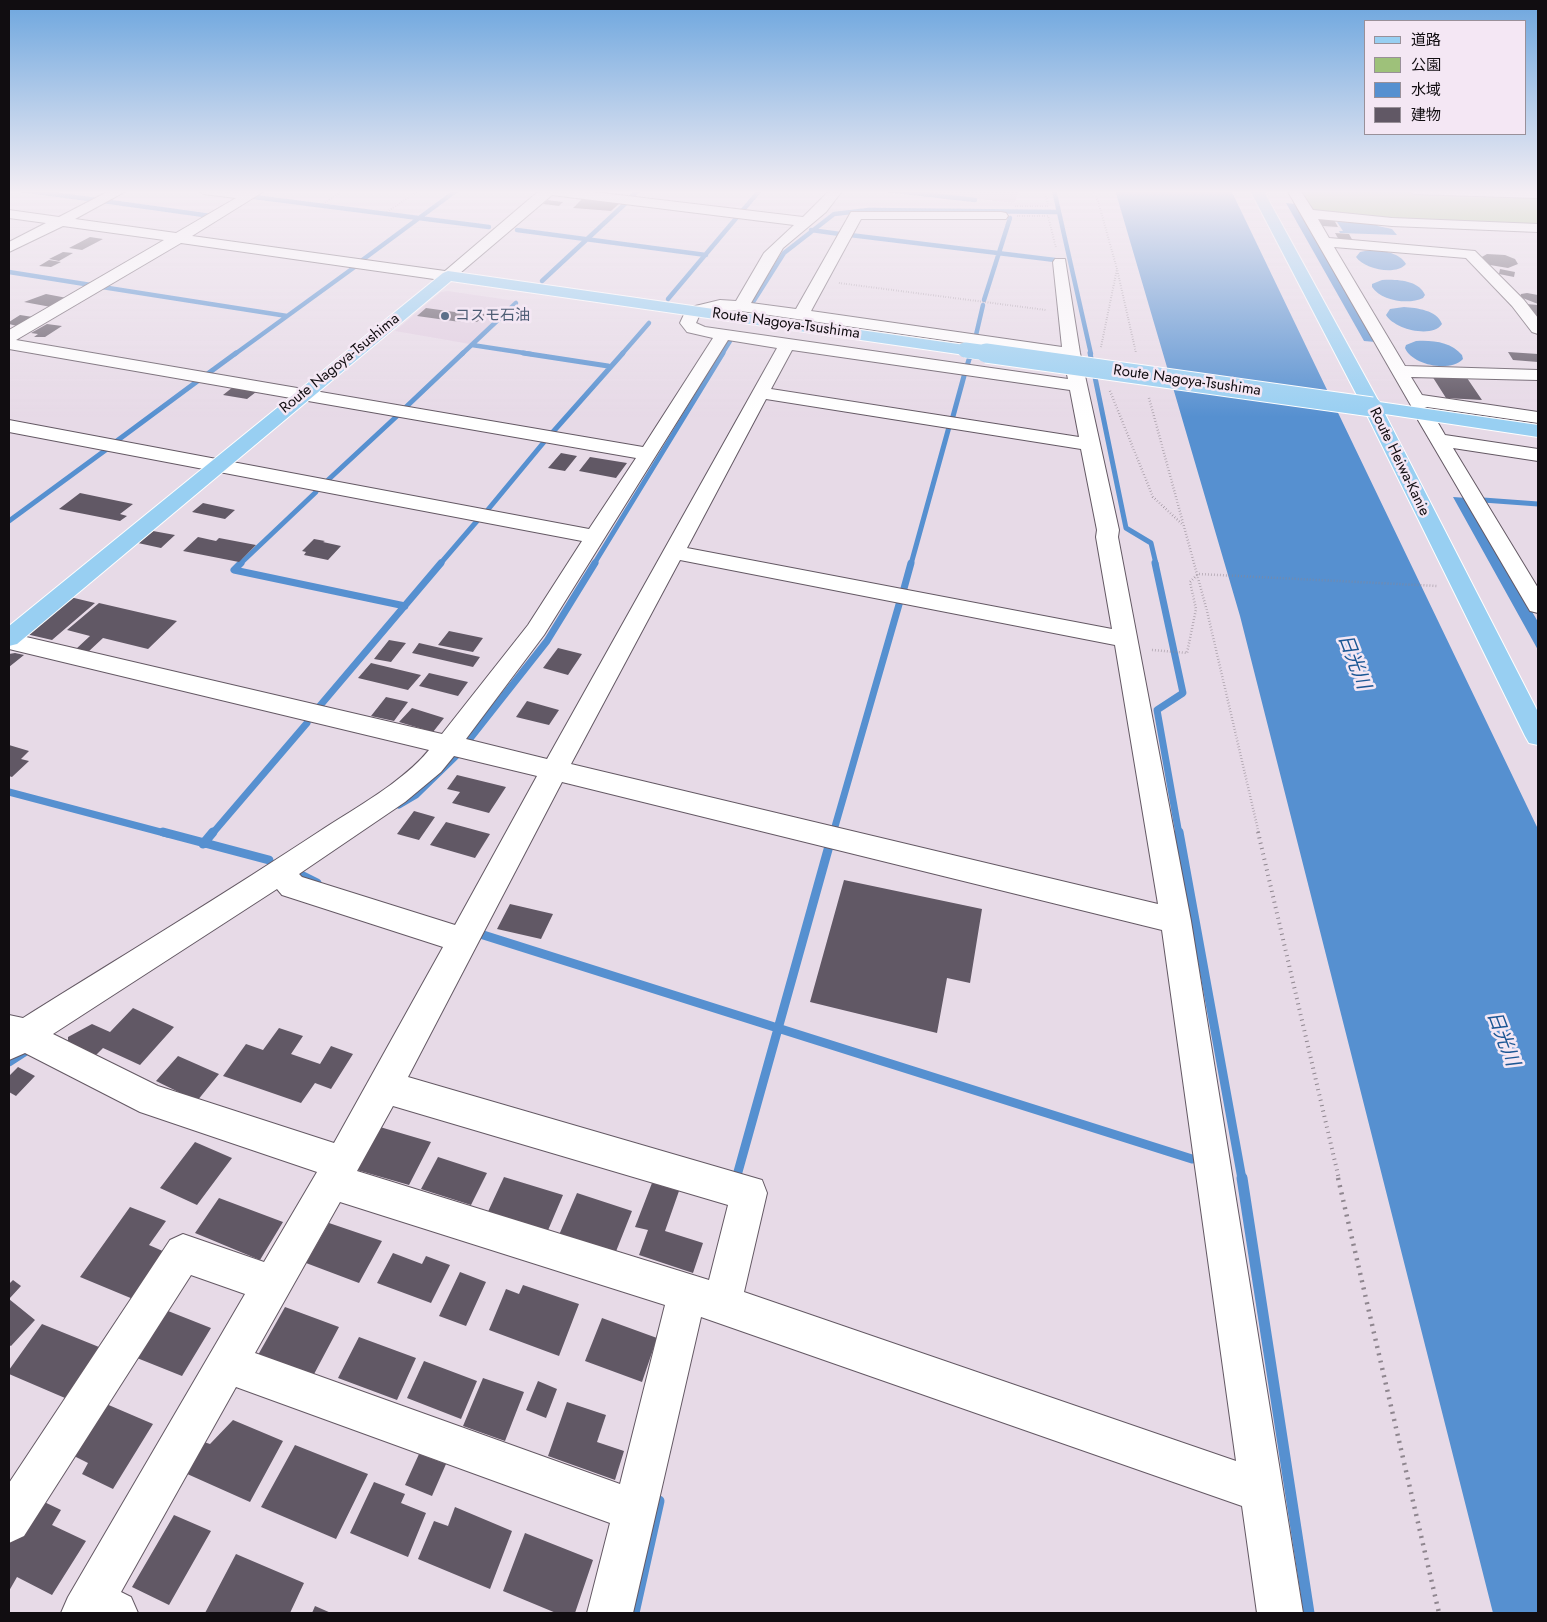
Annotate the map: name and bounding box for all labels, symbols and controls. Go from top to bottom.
legend [1364,20,1527,135]
text: 道路 [1411,29,1441,51]
text: 公園 [1411,54,1441,76]
text: 水域 [1411,79,1441,101]
text: 建物 [1411,104,1441,126]
street label: Route Nagoya-Tsushima [711,305,861,343]
place label: コスモ石油 [455,307,530,325]
street label: Route Nagoya-Tsushima [277,310,403,418]
marker: コスモ石油 [439,310,451,322]
street label: Route Nagoya-Tsushima [1112,362,1262,400]
street label: Route Heiwa-Kanie [1365,405,1433,519]
water label: 日光川 [1332,631,1374,693]
water label: 日光川 [1481,1008,1523,1070]

